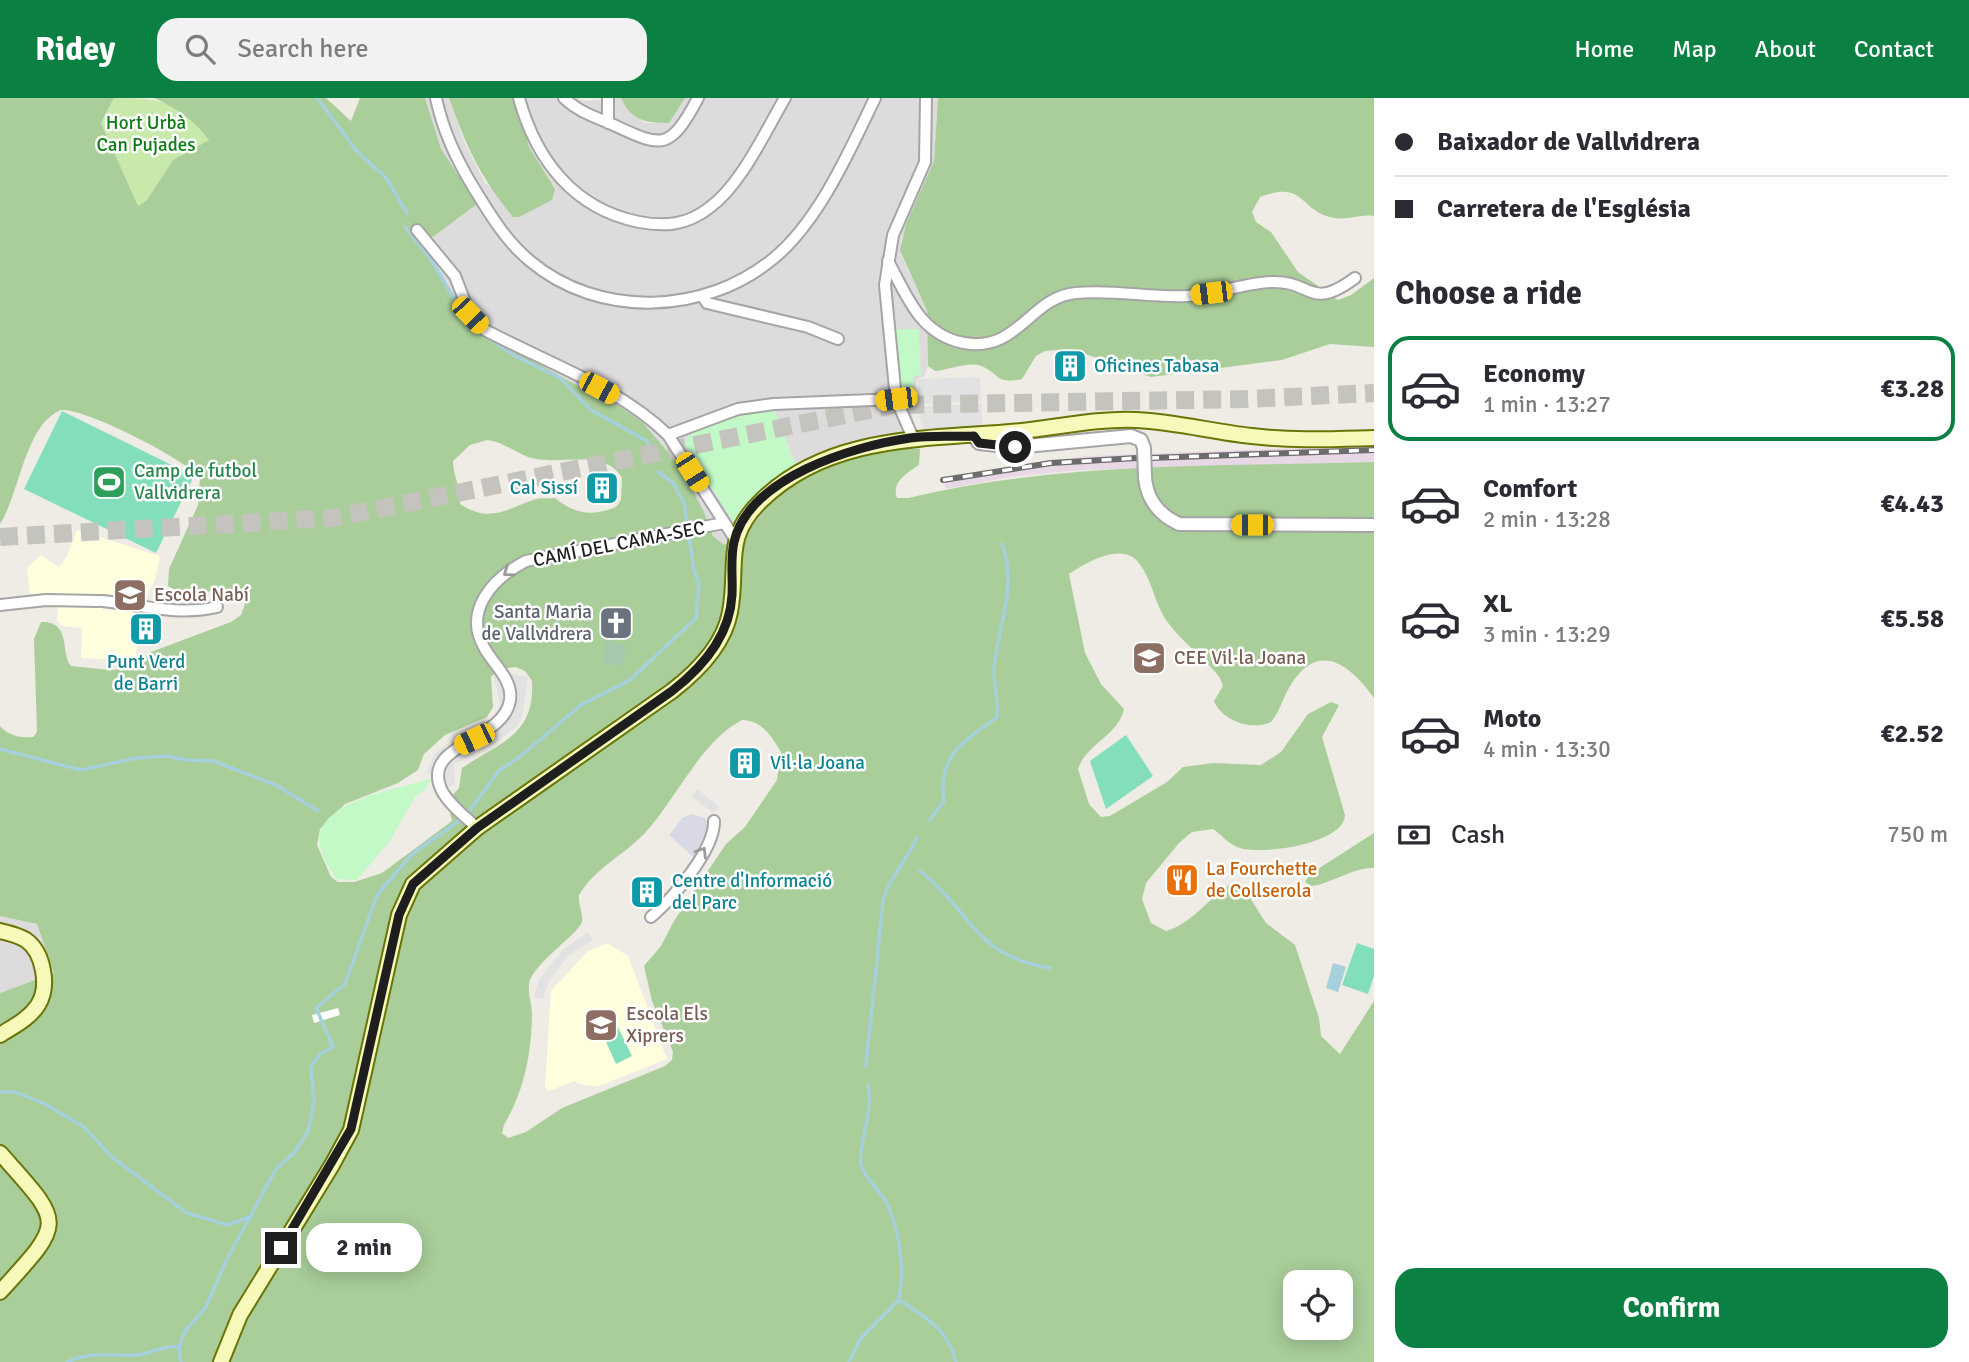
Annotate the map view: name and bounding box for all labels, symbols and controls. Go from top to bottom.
search box [157,18,647,81]
text: Ridey [35,29,115,70]
icon: search [181,30,219,68]
text: Search here [237,33,369,65]
text: Home [1574,34,1634,64]
text: Map [1672,34,1717,64]
text: About [1755,34,1816,64]
text: Contact [1854,34,1934,64]
park label: Hort Urbà Can Pujades [96,111,196,157]
text: Baixador de Vallvidrera [1437,126,1700,158]
text: Carretera de l'Església [1437,193,1691,225]
text: Choose a ride [1395,274,1582,313]
car [1189,280,1234,306]
car [448,293,493,337]
building icon: Oficines Tabasa [1051,347,1089,385]
place label: Oficines Tabasa [1094,354,1219,378]
icon: car [1399,357,1462,420]
text: Economy [1483,358,1585,390]
car [576,369,623,407]
text: €3.28 [1880,373,1944,405]
car [874,386,919,412]
text: 1 min · 13:27 [1483,390,1611,419]
route start [999,431,1031,463]
car [672,449,713,495]
place label: Camp de futbol Vallvidrera [134,459,257,505]
sports icon: Camp de futbol Vallvidrera [90,463,128,501]
building icon: Cal Sissí [583,469,621,507]
icon: car [1399,472,1462,535]
text: Comfort [1483,473,1577,505]
place label: Cal Sissí [510,476,579,500]
text: €4.43 [1880,488,1944,520]
text: 2 min · 13:28 [1483,505,1611,534]
car [1232,515,1274,536]
street label: CAMÍ DEL CAMA-SEC [531,516,707,572]
one-way arrow [503,564,516,576]
school or university icon: Escola Nabí [111,576,149,614]
place label: Escola Nabí [154,583,250,607]
icon: car [1399,587,1462,650]
text: XL [1483,588,1513,620]
place label: Santa Maria de Vallvidrera [481,600,592,646]
text: €5.58 [1880,603,1944,635]
church icon: Santa Maria de Vallvidrera [597,604,635,642]
building icon: Punt Verd de Barri [127,610,165,648]
text: 3 min · 13:29 [1483,620,1611,649]
school or university icon: CEE Vil·la Joana [1130,639,1168,677]
place label: CEE Vil·la Joana [1174,646,1306,670]
place label: Punt Verd de Barri [107,650,185,696]
icon: car [1399,702,1462,765]
text: Moto [1483,703,1541,735]
text: €2.52 [1880,718,1944,750]
car [451,720,498,758]
text: 4 min · 13:30 [1483,735,1611,764]
building icon: Vil·la Joana [726,744,764,782]
place label: Vil·la Joana [770,751,865,775]
icon: cash [1395,816,1433,854]
text: Cash [1451,819,1505,851]
text: 750 m [1887,820,1948,849]
one-way arrow [694,847,707,860]
place label: La Fourchette de Collserola [1206,857,1317,903]
restaurant icon: La Fourchette de Collserola [1163,861,1201,899]
place label: Centre d'Informació del Parc [672,869,832,915]
building icon: Centre d'Informació del Parc [628,873,666,911]
place label: Escola Els Xiprers [626,1002,708,1048]
school or university icon: Escola Els Xiprers [582,1006,620,1044]
callout: 2 min [306,1224,421,1272]
route end [265,1232,297,1264]
text: 2 min [336,1233,392,1262]
button: Confirm [1395,1268,1948,1348]
map controls [1283,1270,1353,1340]
button: locate [1283,1270,1353,1340]

